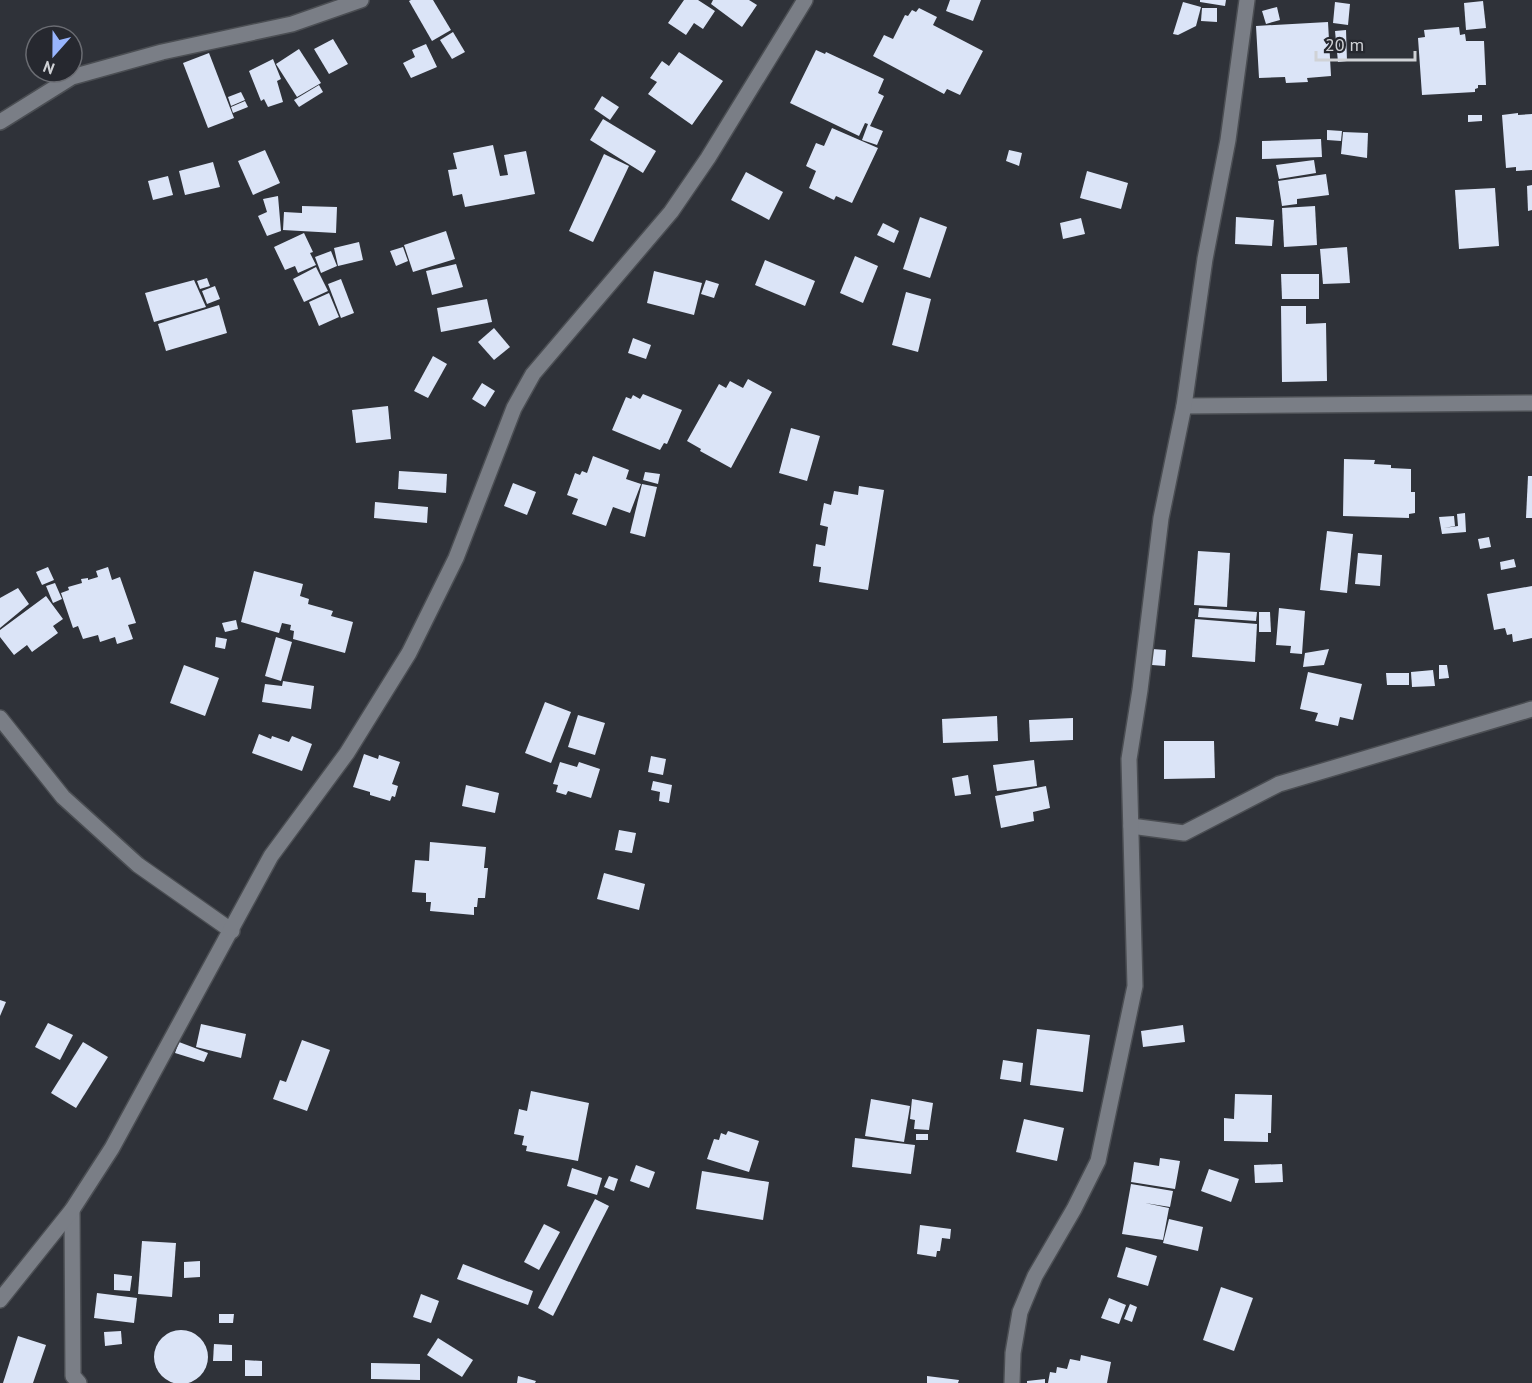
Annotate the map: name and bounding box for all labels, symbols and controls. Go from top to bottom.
north arrow [24,24,84,84]
scale bar [1316,24,1415,62]
text: 20 m [1325,33,1364,56]
text: N [40,57,57,79]

